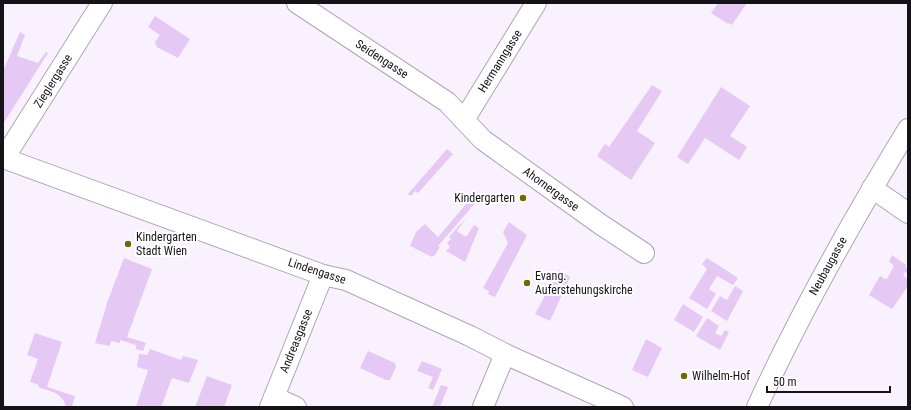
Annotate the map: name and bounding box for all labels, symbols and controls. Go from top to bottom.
street label: Hermanngasse [475,27,525,95]
street label: Seidengasse [353,37,411,81]
street label: Zieglergasse [31,51,75,110]
street label: Ahornergasse [520,164,582,214]
place label: Kindergarten [454,191,515,205]
marker: Kindergarten [518,193,528,203]
place label: Kindergarten Stadt Wien [136,230,197,258]
street label: Neubaugasse [806,234,850,298]
marker: Kindergarten Stadt Wien [123,239,133,249]
street label: Lindengasse [286,255,348,287]
place label: Evang. Auferstehungskirche [535,269,633,297]
marker: Evang. Auferstehungskirche [522,278,532,288]
street label: Andreasgasse [277,307,315,375]
scale bar [767,368,890,394]
place label: Wilhelm-Hof [692,369,750,383]
marker: Wilhelm-Hof [679,371,689,381]
text: 50 m [773,375,797,389]

